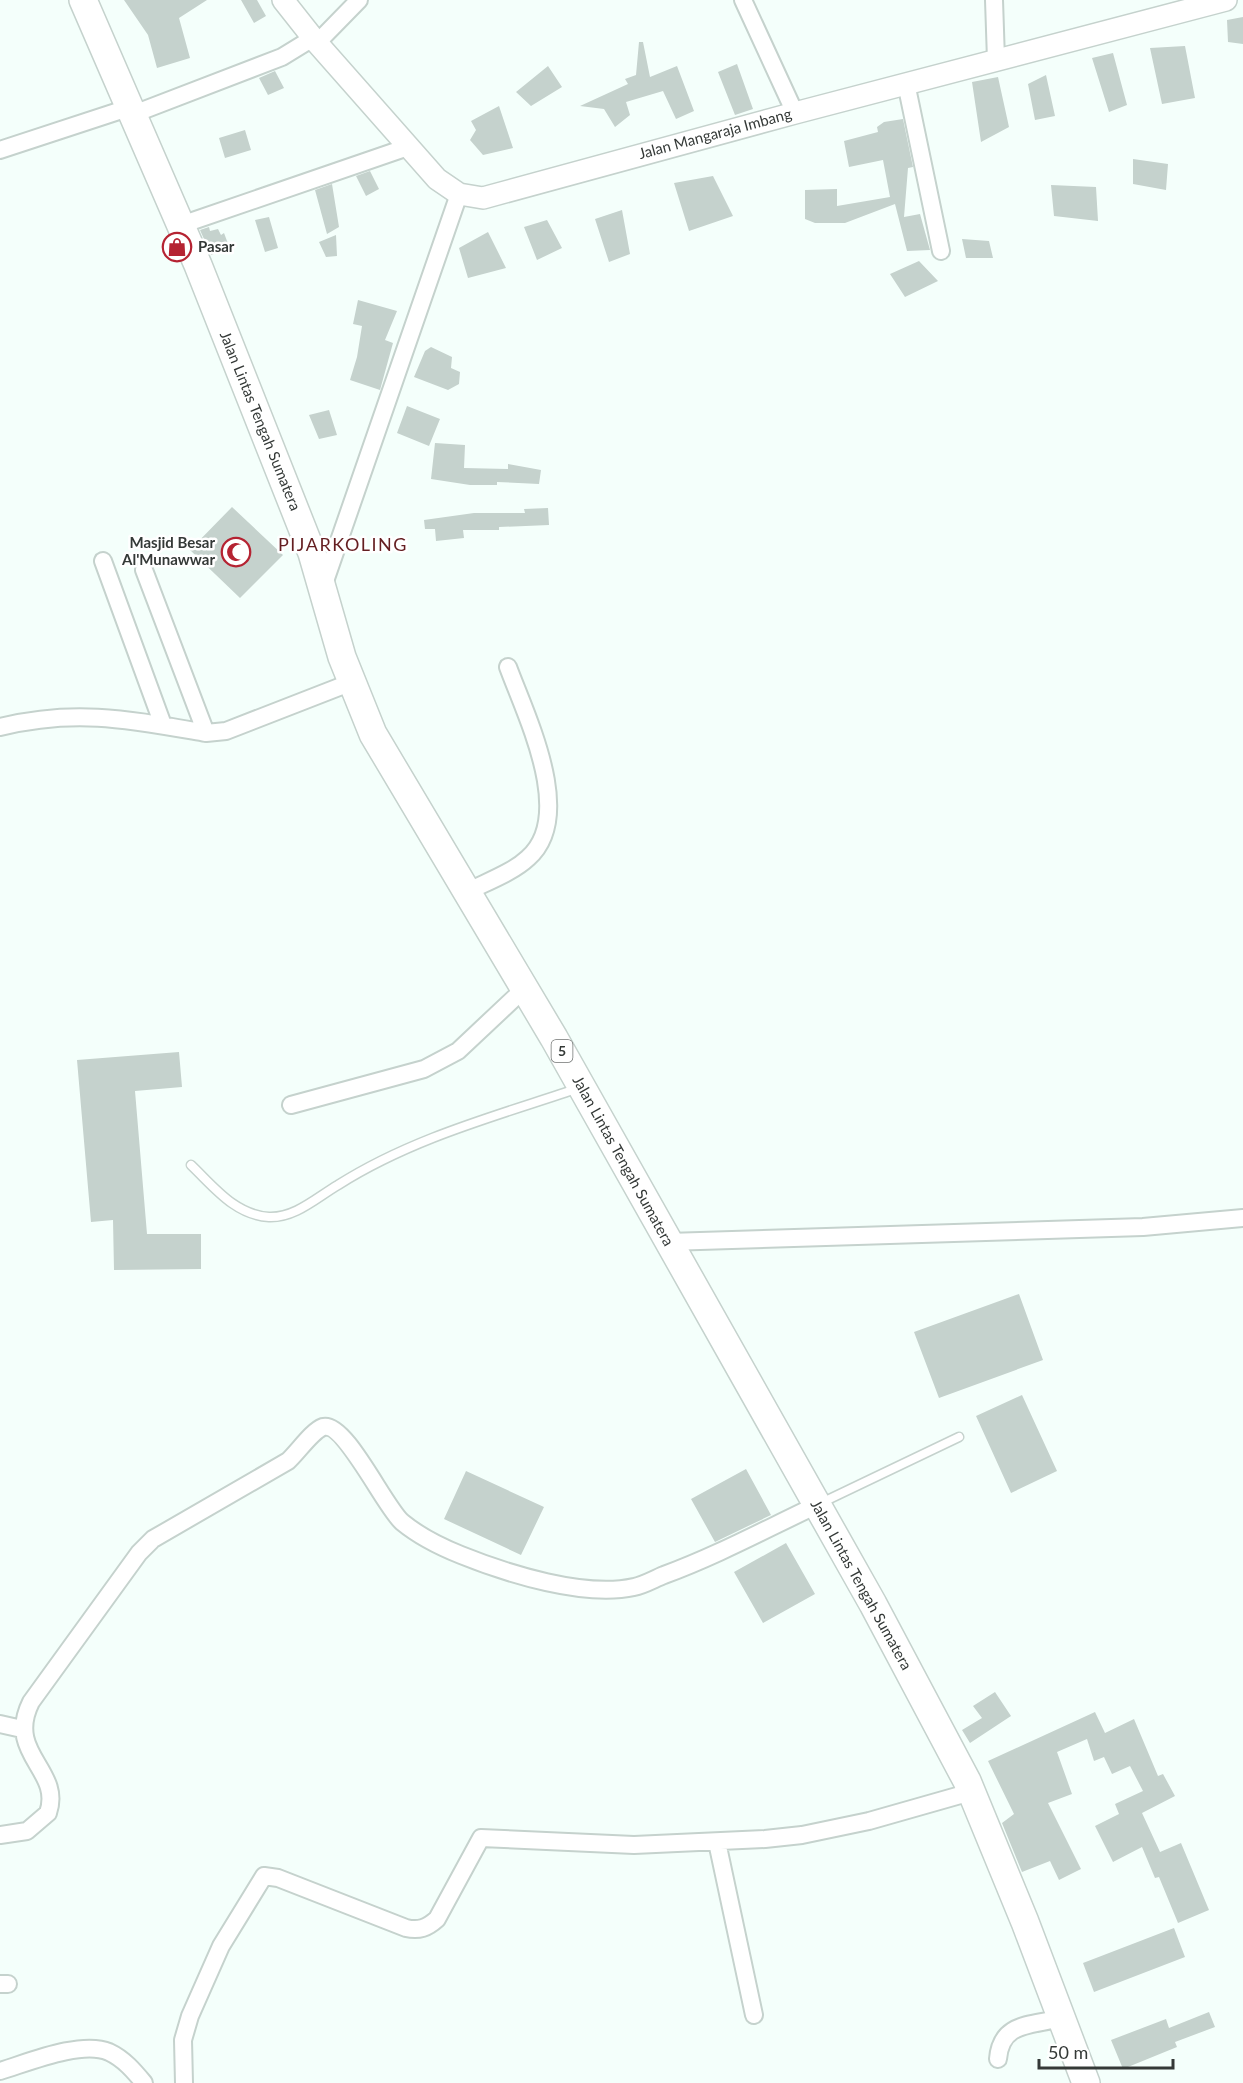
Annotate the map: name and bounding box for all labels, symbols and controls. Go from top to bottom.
street label: Jalan Mangaraja Imbang [636,104,793,162]
shop icon: Pasar [161,231,193,263]
place label: Pasar [198,237,235,255]
street label: Jalan Lintas Tengah Sumatera [217,328,305,513]
place label: Masjid Besar Al'Munawwar [121,533,215,568]
district label: PIJARKOLING [278,533,408,555]
mosque icon: Masjid Besar Al'Munawwar [220,536,252,568]
road number: 5 [552,1040,572,1062]
street label: Jalan Lintas Tengah Sumatera [569,1072,678,1249]
street label: Jalan Lintas Tengah Sumatera [807,1496,916,1673]
scale bar [1039,2032,1172,2070]
text: 50 m [1048,2041,1088,2063]

